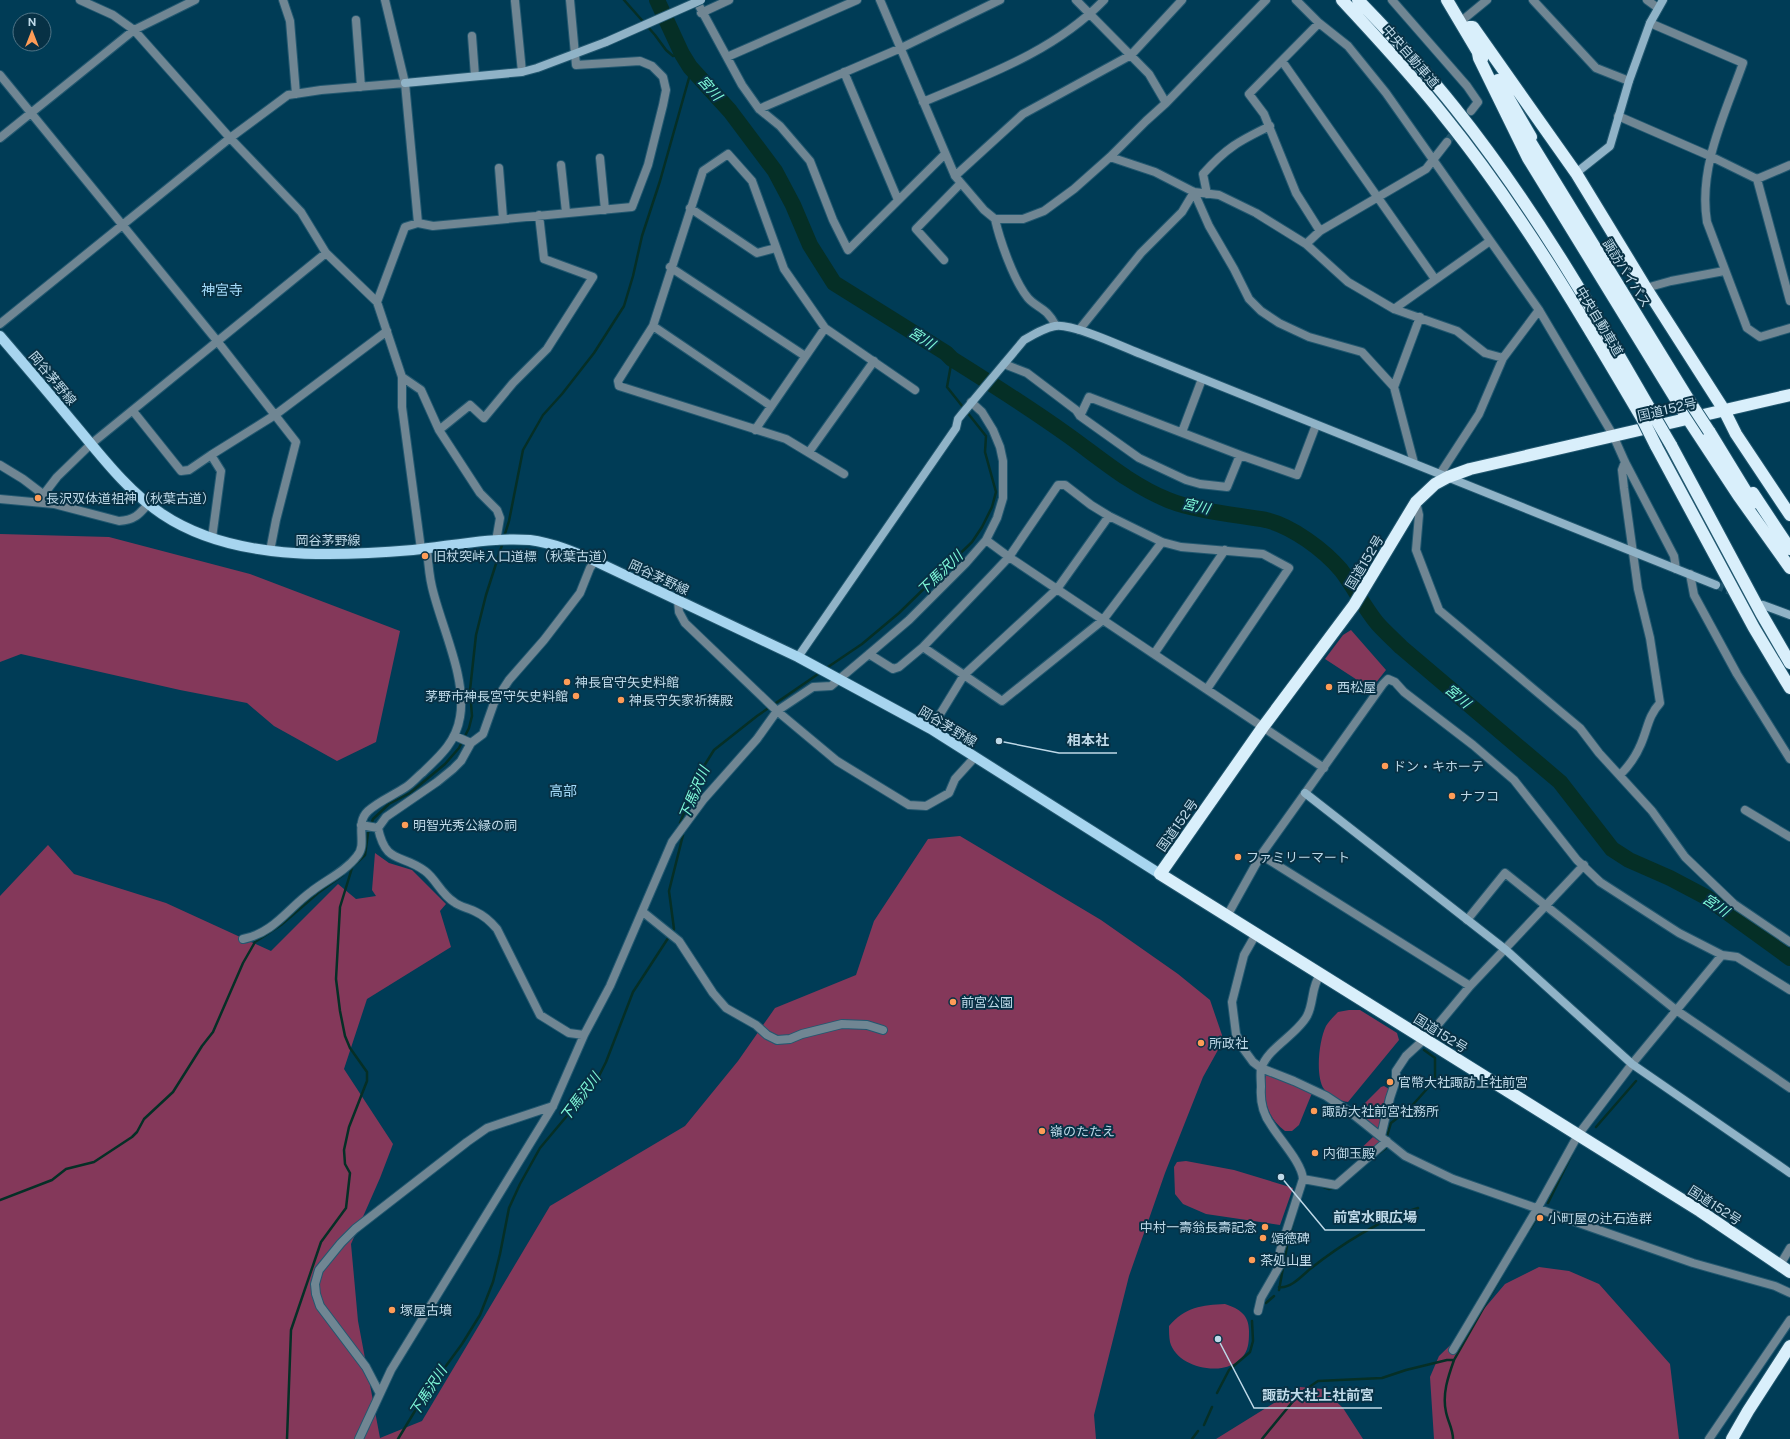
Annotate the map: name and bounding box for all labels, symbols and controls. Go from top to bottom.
north arrow [12,12,52,52]
text: N [28,16,36,28]
street label: 中央自動車道 [1379,22,1442,91]
water label: 宮川 [695,72,727,105]
street label: 諏訪バイパス [1600,236,1654,310]
district label: 神宮寺 [201,282,243,298]
street label: 中央自動車道 [1573,284,1626,359]
water label: 宮川 [906,324,940,353]
street label: 岡谷茅野線 [26,349,79,408]
street label: 国道152号 [1636,395,1698,424]
place label: 長沢双体道祖神（秋葉古道） [46,491,215,506]
marker: 長沢双体道祖神（秋葉古道） [33,493,43,503]
water label: 宮川 [1181,495,1213,517]
street label: 岡谷茅野線 [295,533,361,548]
street label: 国道152号 [1342,533,1386,592]
water label: 下馬沢川 [914,546,967,598]
place label: 旧杖突峠入口道標（秋葉古道） [433,549,615,564]
marker: 旧杖突峠入口道標（秋葉古道） [420,551,430,561]
street label: 岡谷茅野線 [626,557,691,598]
place label: 神長官守矢史料館 [575,675,679,690]
marker: 神長官守矢史料館 [562,677,572,687]
place label: 西松屋 [1337,680,1376,695]
water label: 宮川 [1442,681,1475,712]
marker: 西松屋 [1324,682,1334,692]
place label: 茅野市神長宮守矢史料館 [425,689,568,704]
marker: 茅野市神長宮守矢史料館 [571,691,581,701]
place label: 神長守矢家祈祷殿 [629,693,733,708]
marker: 神長守矢家祈祷殿 [616,695,626,705]
street label: 岡谷茅野線 [916,703,979,750]
callout: 相本社 [1059,727,1117,753]
text: 相本社 [1067,732,1109,748]
place label: ドン・キホーテ [1393,759,1484,774]
marker: ドン・キホーテ [1380,761,1390,771]
water label: 下馬沢川 [676,762,713,822]
district label: 高部 [549,783,577,799]
place label: ナフコ [1460,789,1499,804]
marker: ナフコ [1447,791,1457,801]
street label: 国道152号 [1154,796,1201,854]
place label: 明智光秀公縁の祠 [413,818,517,833]
marker: 明智光秀公縁の祠 [400,820,410,830]
place label: ファミリーマート [1246,850,1350,865]
marker: ファミリーマート [1233,852,1243,862]
water label: 宮川 [1700,891,1734,921]
place label: 前宮公園 [961,995,1013,1010]
marker: 前宮公園 [948,997,958,1007]
street label: 国道152号 [1411,1011,1470,1056]
place label: 所政社 [1209,1036,1248,1051]
marker: 所政社 [1196,1038,1206,1048]
water label: 下馬沢川 [557,1068,604,1124]
place label: 官幣大社諏訪上社前宮 [1398,1075,1528,1090]
marker: 官幣大社諏訪上社前宮 [1385,1077,1395,1087]
place label: 諏訪大社前宮社務所 [1322,1104,1439,1119]
marker: 諏訪大社前宮社務所 [1309,1106,1319,1116]
place label: 嶺のたたえ [1050,1124,1115,1139]
marker: 嶺のたたえ [1037,1126,1047,1136]
place label: 内御玉殿 [1323,1146,1375,1161]
marker: 内御玉殿 [1310,1148,1320,1158]
street label: 国道152号 [1685,1183,1744,1228]
callout: 前宮水眼広場 [1325,1204,1425,1230]
text: 前宮水眼広場 [1333,1209,1417,1225]
place label: 小町屋の辻石造群 [1548,1211,1652,1226]
marker: 小町屋の辻石造群 [1535,1213,1545,1223]
place label: 中村一壽翁長壽記念 [1140,1220,1257,1235]
marker: 中村一壽翁長壽記念 [1260,1222,1270,1232]
place label: 頌徳碑 [1271,1231,1310,1246]
marker: 頌徳碑 [1258,1233,1268,1243]
place label: 茶処山里 [1260,1253,1312,1268]
marker: 茶処山里 [1247,1255,1257,1265]
place label: 塚屋古墳 [400,1303,452,1318]
marker: 塚屋古墳 [387,1305,397,1315]
water label: 下馬沢川 [406,1361,451,1419]
callout: 諏訪大社上社前宮 [1254,1382,1382,1408]
text: 諏訪大社上社前宮 [1262,1387,1374,1403]

